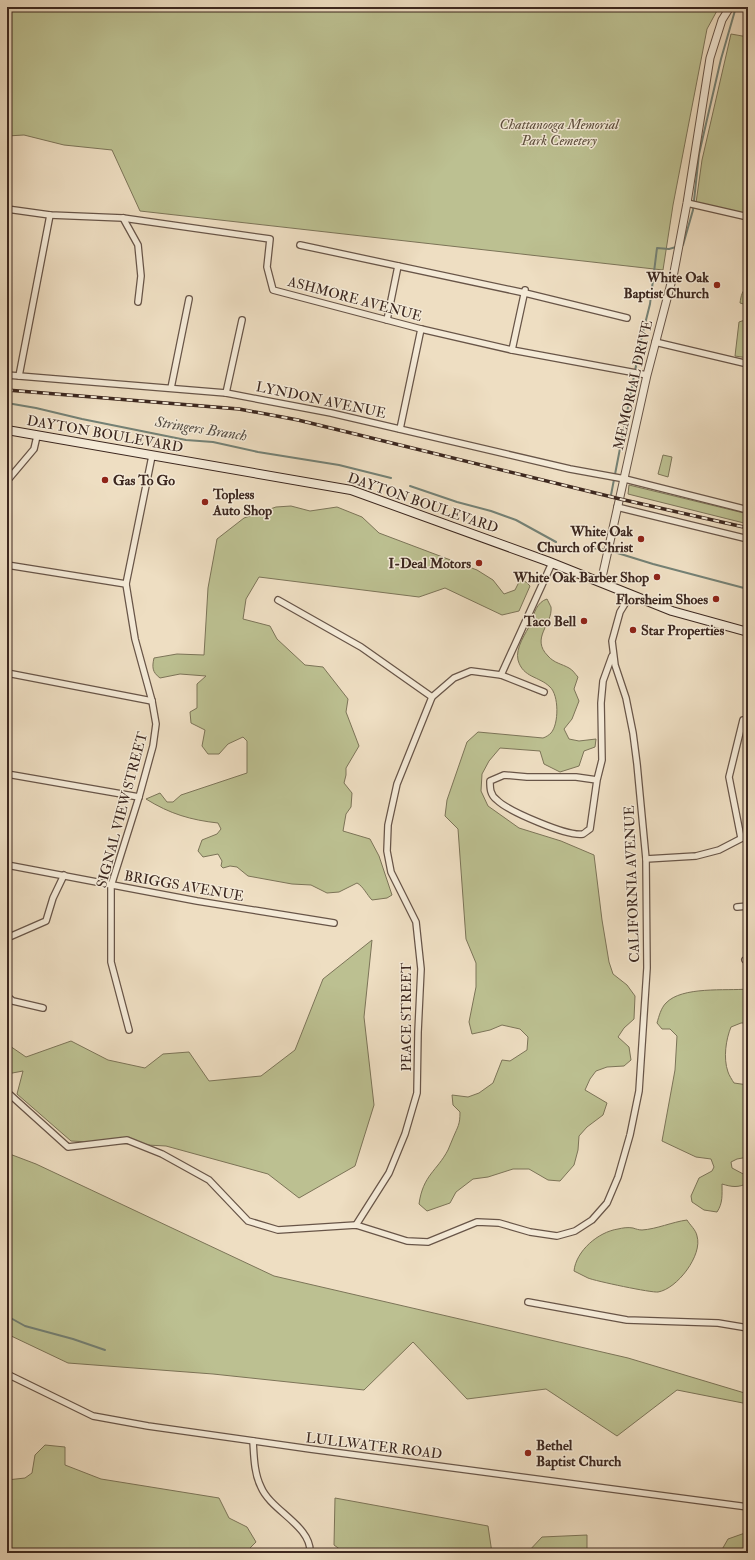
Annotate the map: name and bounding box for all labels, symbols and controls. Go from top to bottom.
park label: Chattanooga Memorial Park Cemetery [500,116,620,149]
place label: White Oak Baptist Church [624,269,710,303]
street label: ASHMORE AVENUE [285,273,424,325]
marker: White Oak Baptist Church [712,280,722,290]
street label: MEMORIAL DRIVE [610,318,656,452]
street label: LYNDON AVENUE [255,378,387,422]
street label: DAYTON BOULEVARD [26,412,184,456]
water label: Stringers Branch [153,412,249,446]
street label: DAYTON BOULEVARD [345,469,501,537]
place label: Gas To Go [113,472,175,489]
marker: Gas To Go [100,475,110,485]
place label: Topless Auto Shop [212,486,272,520]
marker: Topless Auto Shop [200,497,210,507]
place label: White Oak Church of Christ [537,523,633,556]
marker: White Oak Church of Christ [636,534,646,544]
place label: I-Deal Motors [389,555,471,572]
marker: I-Deal Motors [474,558,484,568]
place label: White Oak Barber Shop [513,569,649,587]
marker: White Oak Barber Shop [652,572,662,582]
place label: Florsheim Shoes [616,591,708,608]
marker: Florsheim Shoes [711,594,721,604]
place label: Taco Bell [523,613,576,630]
marker: Taco Bell [579,616,589,626]
place label: Star Properties [641,622,724,640]
marker: Star Properties [628,625,638,635]
street label: SIGNAL VIEW STREET [93,730,151,890]
street label: CALIFORNIA AVENUE [621,805,643,963]
street label: BRIGGS AVENUE [123,867,245,905]
street label: PEACE STREET [398,962,415,1072]
street label: LULLWATER ROAD [305,1429,443,1463]
place label: Bethel Baptist Church [536,1437,622,1471]
marker: Bethel Baptist Church [523,1448,533,1458]

